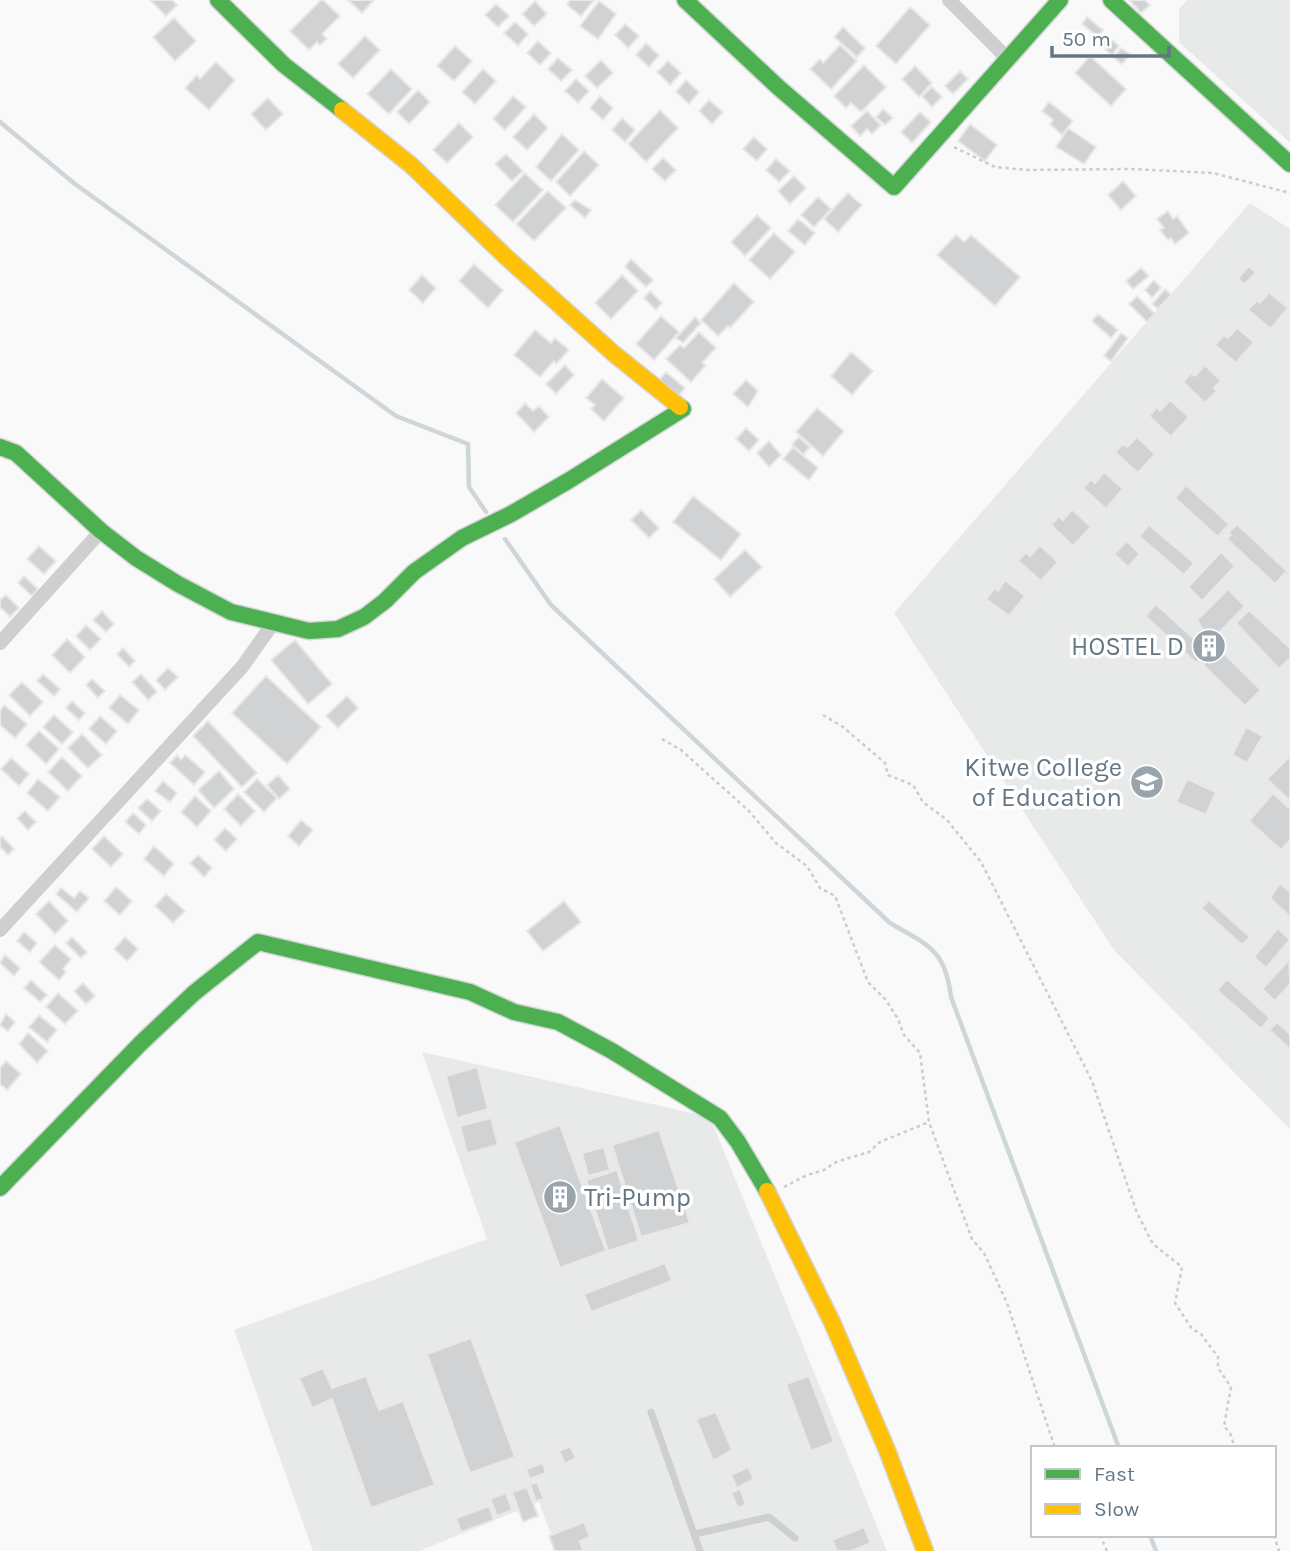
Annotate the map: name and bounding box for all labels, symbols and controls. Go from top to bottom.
scale bar [1052,14,1169,58]
text: 50 m [1062,27,1111,51]
building icon: HOSTEL D [1190,627,1228,665]
place label: HOSTEL D [1071,631,1184,662]
place label: Kitwe College of Education [964,752,1122,813]
school or university icon: Kitwe College of Education [1128,763,1166,801]
building icon: Tri-Pump [541,1178,579,1216]
place label: Tri-Pump [584,1182,691,1213]
legend [1031,1446,1276,1537]
text: Fast [1094,1462,1135,1486]
text: Slow [1094,1497,1139,1521]

